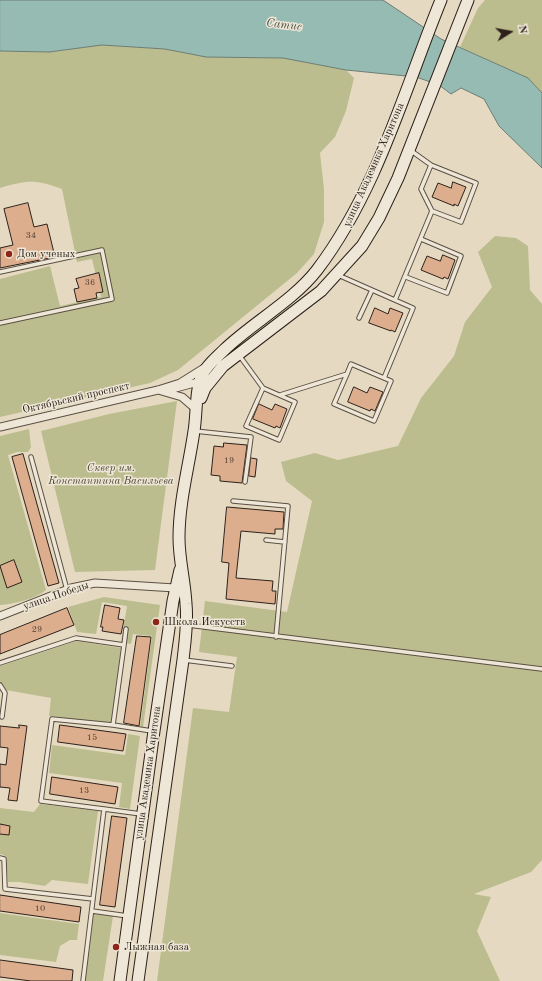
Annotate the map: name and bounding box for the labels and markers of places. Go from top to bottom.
place label: Дом ученых [17,247,75,261]
marker: Дом ученых [4,249,14,259]
place label: Школа Искусств [164,615,245,629]
marker: Школа Искусств [151,617,161,627]
place label: Лыжная база [124,940,189,954]
marker: Лыжная база [111,942,121,952]

